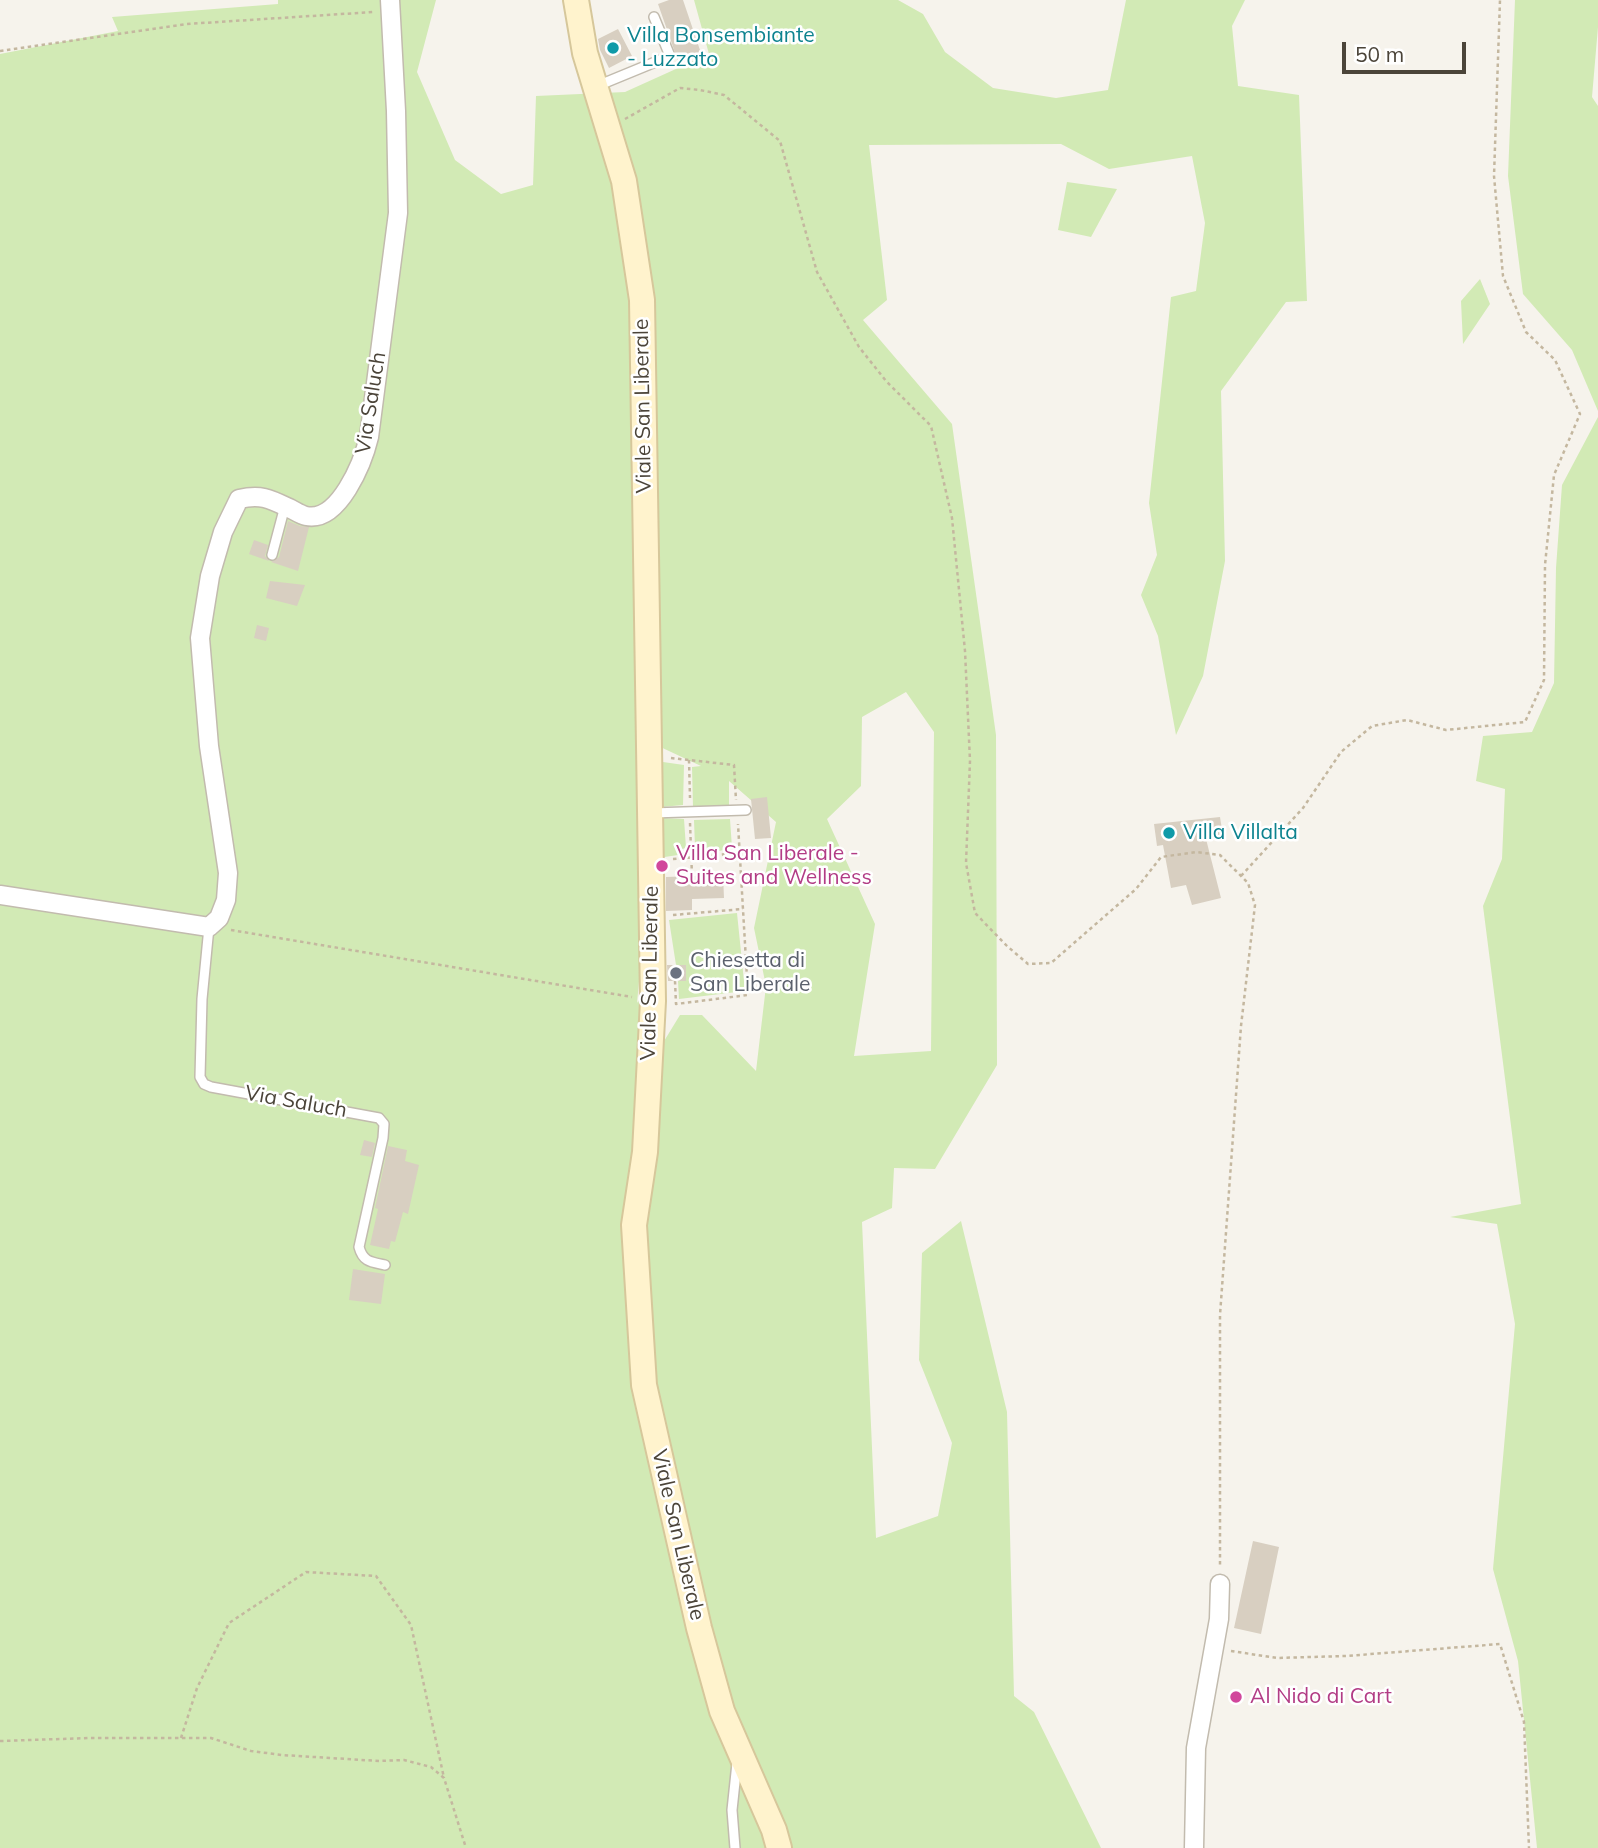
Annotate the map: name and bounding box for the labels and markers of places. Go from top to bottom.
place label: Villa Bonsembiante - Luzzato [627,23,815,73]
marker: Villa Bonsembiante - Luzzato [605,40,621,56]
place label: Villa Villalta [1183,820,1298,846]
marker: Villa Villalta [1161,825,1177,841]
place label: Villa San Liberale - Suites and Wellness [676,841,872,891]
marker: Villa San Liberale - Suites and Wellness [654,858,670,874]
place label: Chiesetta di San Liberale [690,948,810,998]
marker: Chiesetta di San Liberale [668,965,684,981]
place label: Al Nido di Cart [1250,1684,1392,1710]
marker: Al Nido di Cart [1228,1689,1244,1705]

